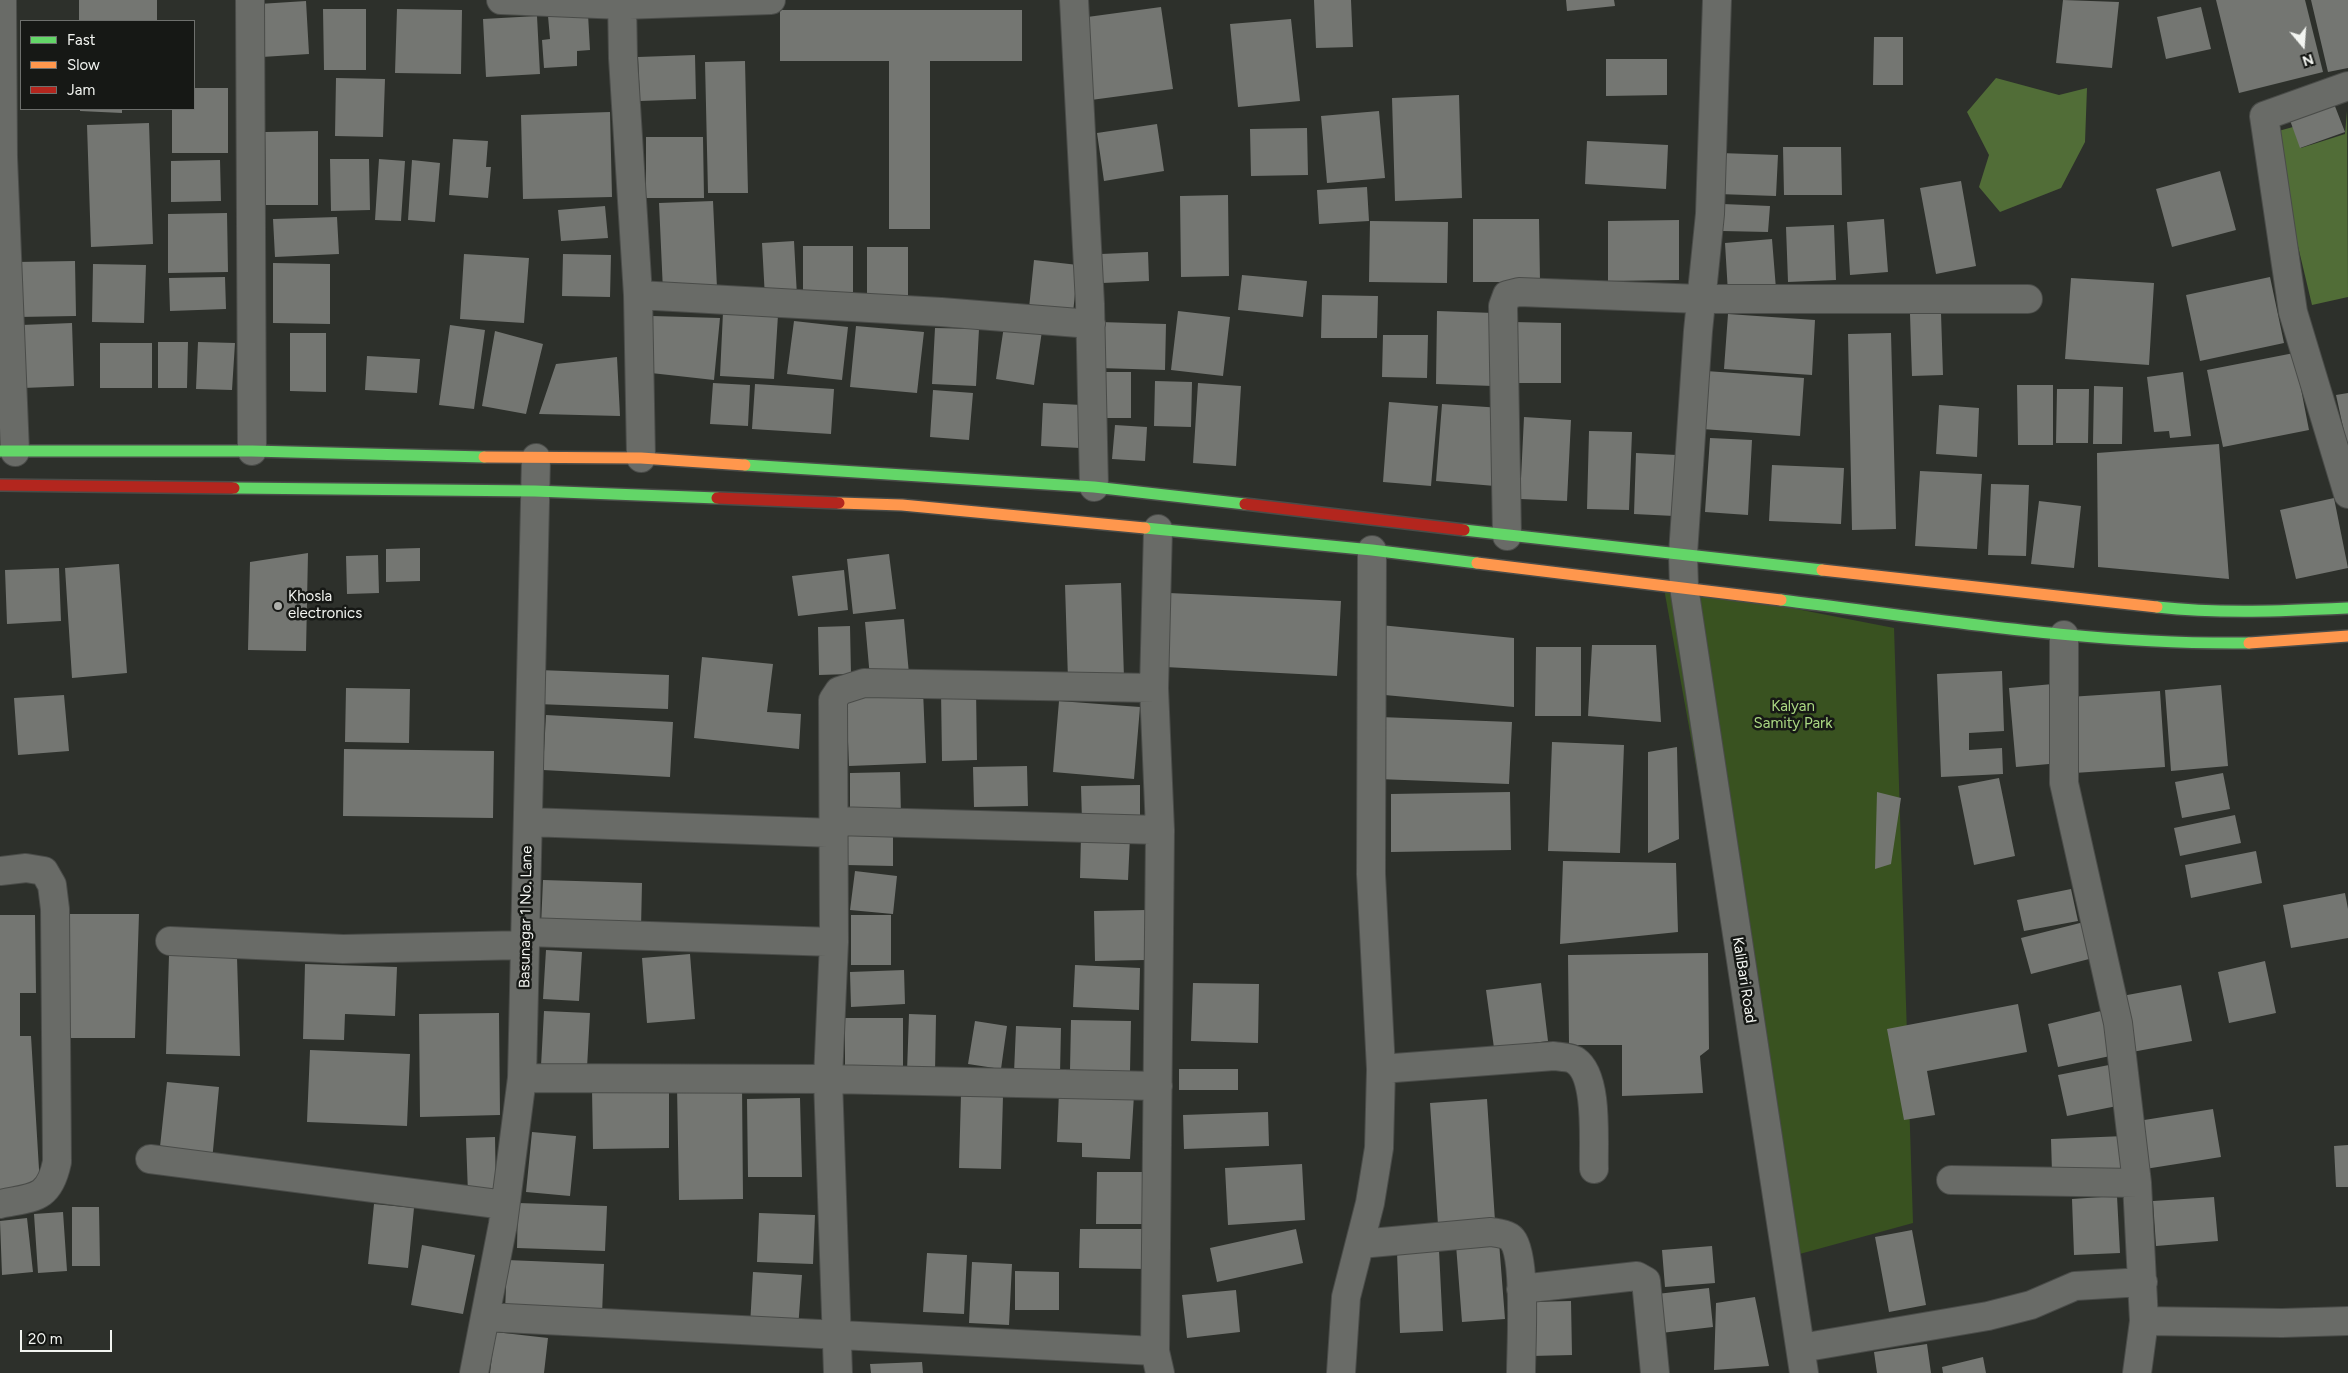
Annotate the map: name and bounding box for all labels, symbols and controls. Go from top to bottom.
legend [20,20,195,110]
north arrow [2278,20,2328,70]
text: Fast [67,31,95,49]
text: N [2300,50,2316,69]
text: Slow [67,56,100,74]
text: Jam [67,81,95,99]
place label: Khosla electronics [288,588,362,623]
marker: Khosla electronics [272,600,284,612]
park label: Kalyan Samity Park [1754,698,1832,733]
street label: Basunagar 1 No. Lane [516,846,536,988]
street label: KaliBari Road [1728,936,1760,1024]
scale bar [22,1320,115,1352]
text: 20 m [28,1330,62,1348]

